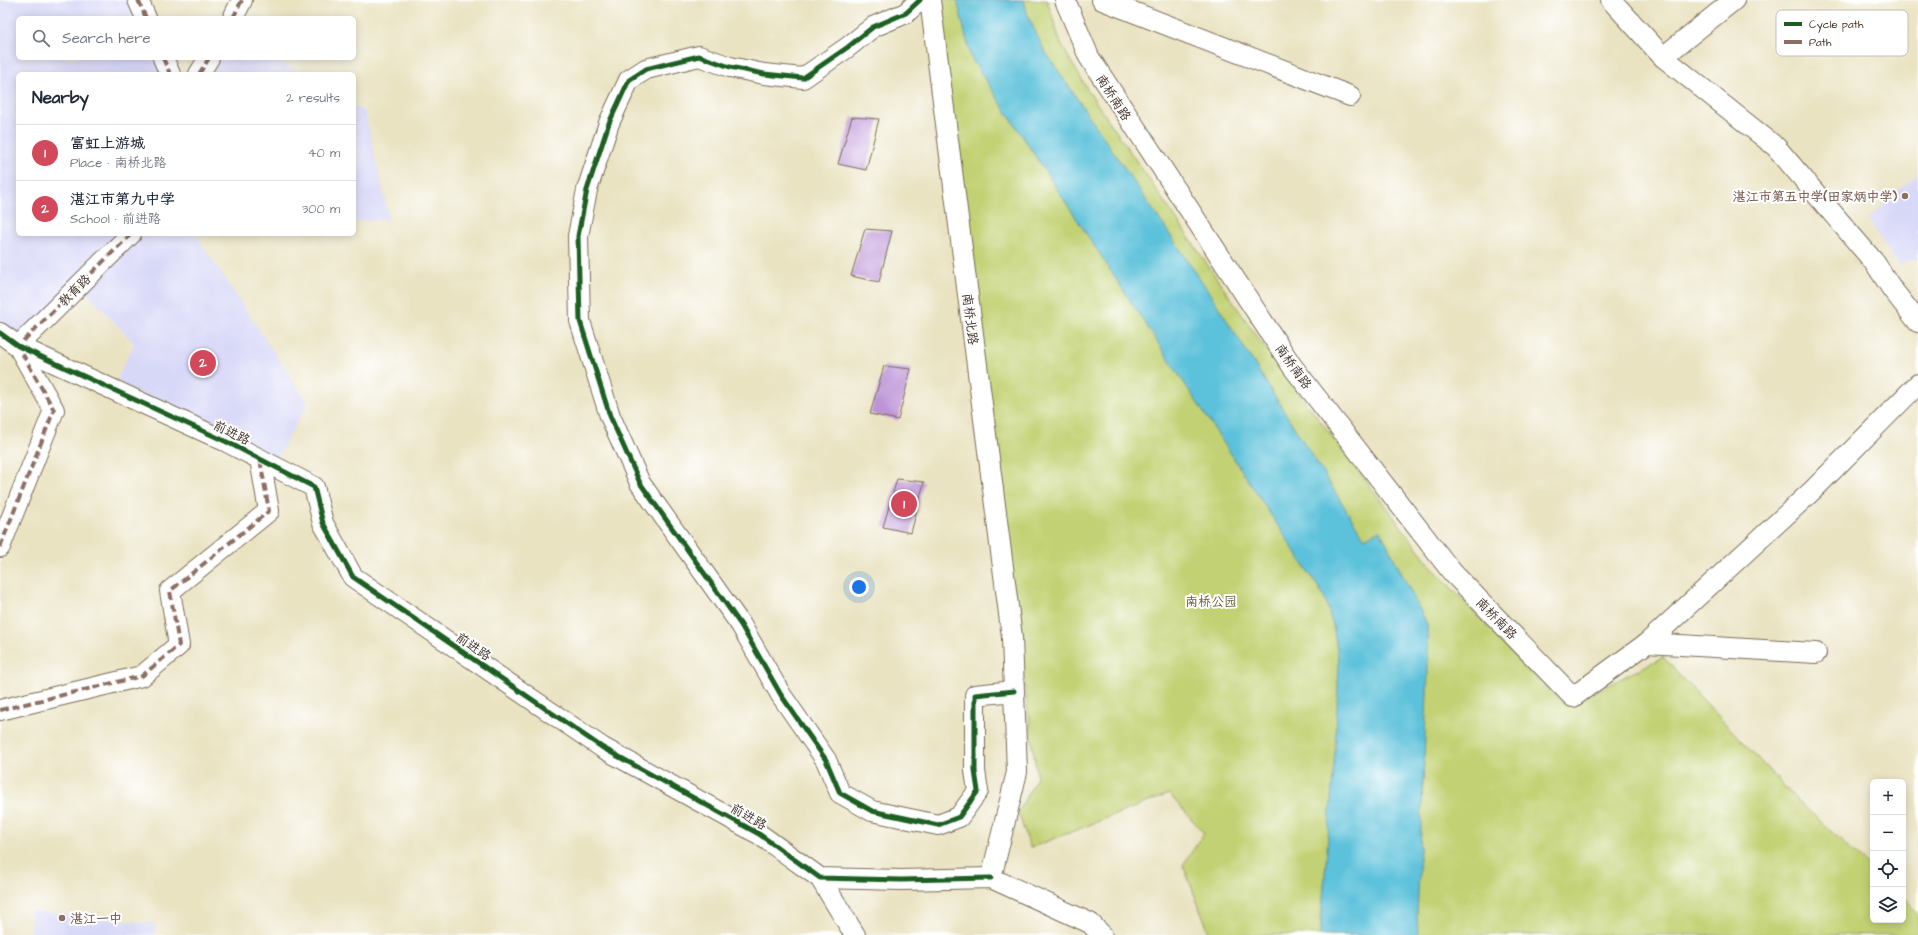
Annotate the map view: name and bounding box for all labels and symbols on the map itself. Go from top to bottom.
legend [1776,10,1908,56]
text: Cycle path [1809,17,1864,33]
text: Path [1809,35,1832,50]
street label: 南桥南路 [1091,71,1135,124]
place label: 湛江市第五中学(田家炳中学) [1733,188,1897,206]
marker: 湛江市第五中学(田家炳中学) [1900,191,1910,201]
street label: 教育路 [55,271,95,311]
street label: 南桥北路 [958,292,982,346]
street label: 南桥南路 [1271,340,1316,393]
pin: 2 [190,348,216,378]
street label: 前进路 [210,416,253,450]
pin: 1 [891,489,917,519]
your location [849,577,869,597]
park label: 南桥公园 [1185,593,1237,611]
street label: 南桥南路 [1472,594,1521,644]
street label: 前进路 [452,628,495,665]
street label: 前进路 [727,799,770,834]
place label: 湛江一中 [70,910,122,928]
marker: 湛江一中 [57,913,67,923]

